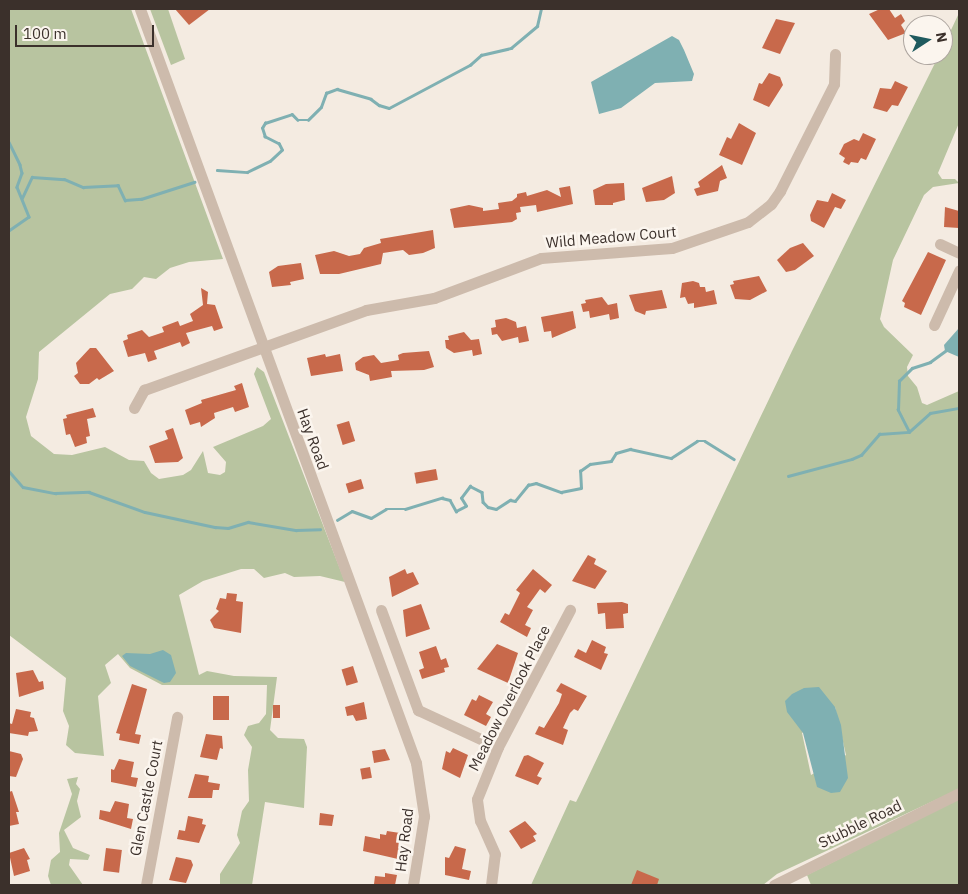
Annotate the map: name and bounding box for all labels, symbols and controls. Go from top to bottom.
scale bar [18,15,156,47]
north arrow [903,15,953,65]
text: 100 m [23,24,67,43]
text: N [932,31,952,44]
street label: Wild Meadow Court [545,222,677,252]
street label: Hay Road [294,406,332,472]
street label: Meadow Overlook Place [464,622,554,774]
street label: Glen Castle Court [126,739,166,857]
street label: Stubble Road [816,796,904,852]
street label: Hay Road [391,807,417,873]

